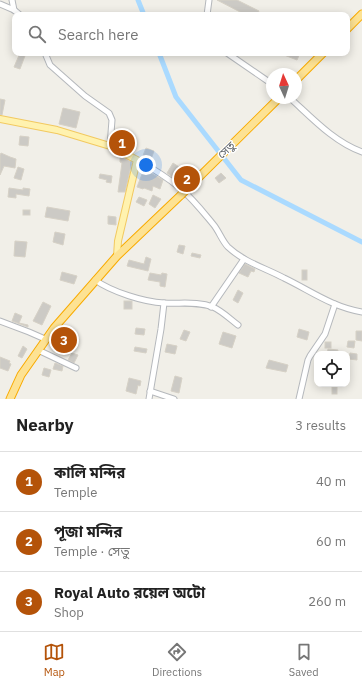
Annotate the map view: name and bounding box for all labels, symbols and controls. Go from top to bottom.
search box [12,12,350,56]
icon: search [26,23,48,45]
text: Search here [58,25,138,44]
north arrow [266,68,302,104]
pin: 1 [109,128,135,158]
street label: সেতু [214,138,238,161]
your location [136,155,156,175]
pin: 2 [174,164,200,194]
pin: 3 [51,325,77,355]
map controls [314,351,350,387]
button: locate [314,351,350,387]
text: Nearby [16,414,74,436]
text: 3 results [295,417,346,434]
text: কালি মন্দির [54,463,125,482]
text: 1 [25,473,33,490]
text: 40 m [316,473,346,490]
text: Temple [54,484,97,501]
text: পূজা মন্দির [54,522,122,541]
text: 2 [25,533,33,550]
text: 60 m [316,533,346,550]
text: Temple · সেতু [54,543,130,560]
text: Royal Auto রয়েল অটো [54,583,205,602]
text: 3 [25,593,33,610]
text: 260 m [308,593,346,610]
text: Shop [54,604,84,621]
tab: Map [43,641,65,679]
tab: Directions [152,641,202,679]
tab: Saved [289,641,319,679]

